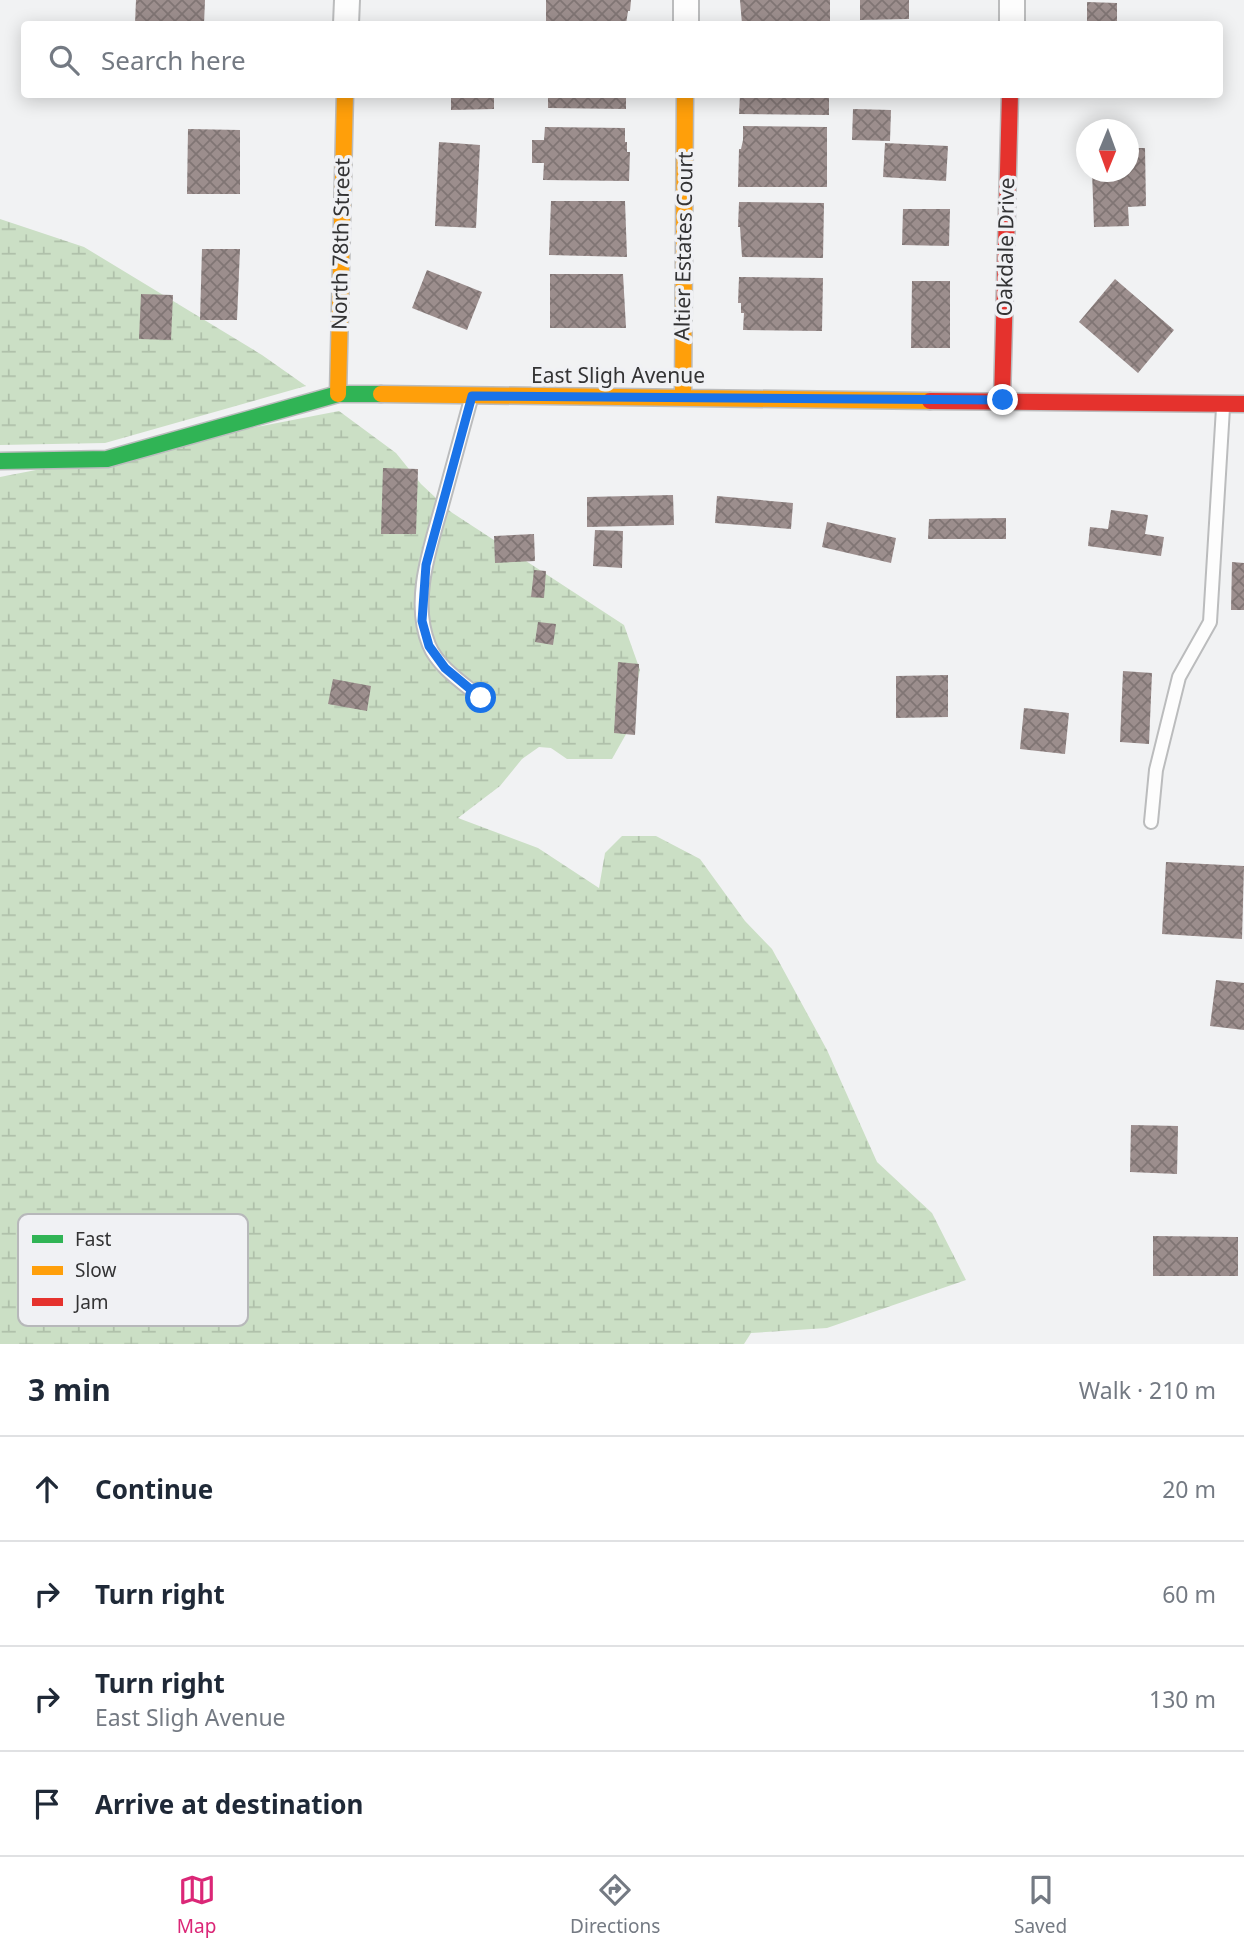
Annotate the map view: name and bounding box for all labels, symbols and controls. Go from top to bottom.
search box [21,21,1223,98]
icon: search [45,41,83,79]
text: Search here [101,42,246,78]
north arrow [1076,119,1139,182]
street label: Altier Estates Court [667,151,699,341]
street label: North 78th Street [325,157,356,330]
street label: Oakdale Drive [990,177,1020,317]
street label: East Sligh Avenue [531,361,705,389]
route end [987,384,1018,415]
route start [465,682,496,713]
legend [18,1214,248,1326]
text: Fast [75,1226,112,1252]
text: Slow [75,1257,116,1283]
text: Jam [73,1289,109,1315]
text: 3 min [28,1369,111,1410]
text: Walk · 210 m [1079,1374,1216,1406]
icon: ahead [28,1470,66,1508]
text: Continue [95,1471,213,1507]
text: 20 m [1162,1473,1216,1505]
icon: right [28,1575,66,1613]
text: Turn right [95,1576,225,1612]
text: 60 m [1162,1578,1216,1610]
text: Turn right [95,1665,225,1701]
icon: right [28,1680,66,1718]
text: 130 m [1149,1683,1216,1715]
text: East Sligh Avenue [95,1701,286,1733]
icon: arrive [28,1785,66,1823]
text: Arrive at destination [95,1786,364,1822]
tab: Map [177,1871,216,1939]
tab: Directions [570,1871,660,1939]
tab: Saved [1014,1871,1067,1939]

